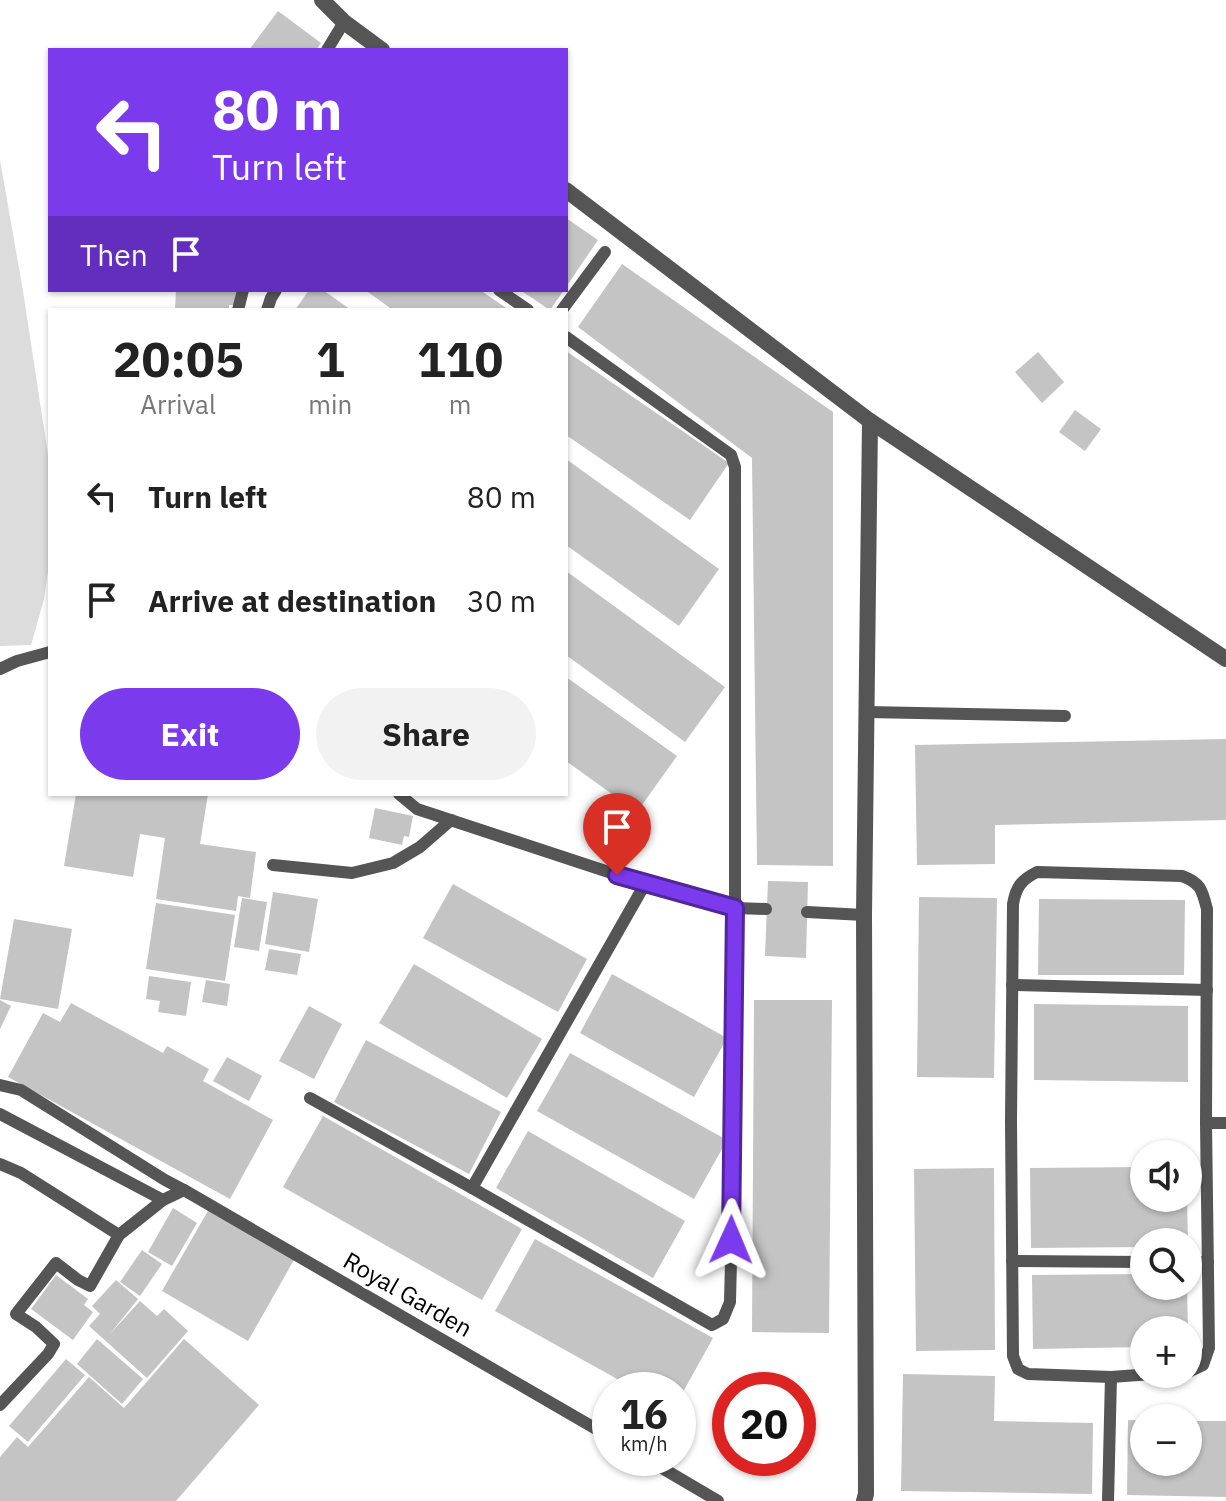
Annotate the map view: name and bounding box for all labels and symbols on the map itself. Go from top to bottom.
pin [583,793,651,875]
position arrow [689,1198,773,1282]
street label: Royal Garden [338,1244,478,1344]
speed limit sign: 20 [712,1372,816,1476]

